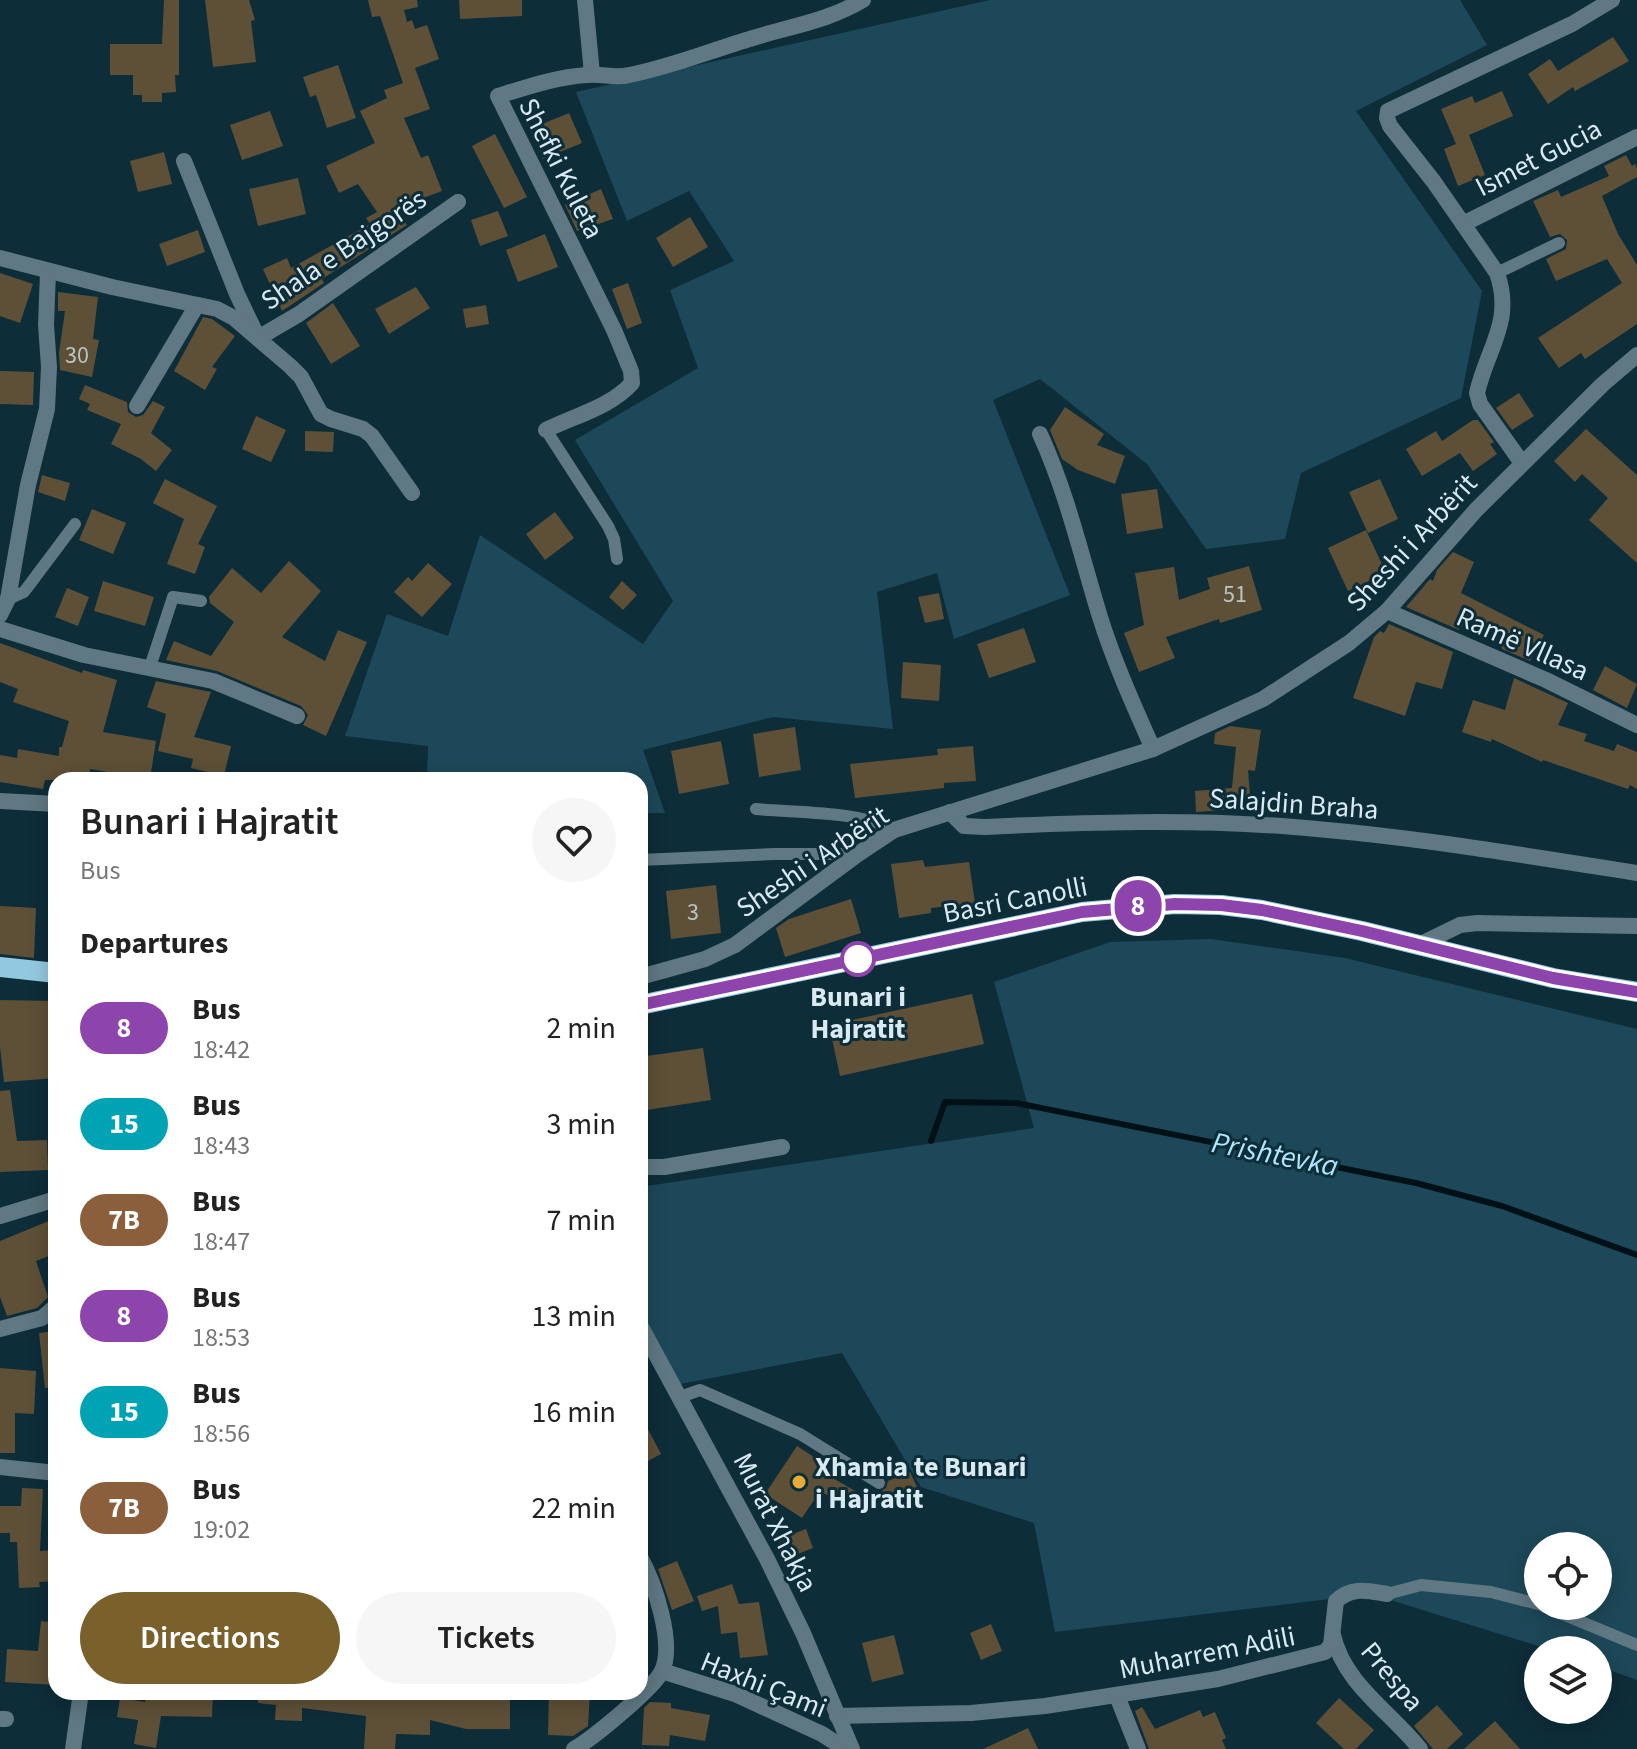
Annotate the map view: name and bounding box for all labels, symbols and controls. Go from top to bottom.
street label: Shefki Kuleta [508,91,614,246]
street label: Ismet Gucia [1468,109,1609,207]
street label: Shala e Bajgorës [253,180,434,320]
house number: 30 [65,338,89,373]
street label: Sheshi i Arbërit [1337,464,1487,621]
house number: 51 [1223,577,1247,612]
street label: Ramë Vllasa [1450,597,1595,691]
street label: Salajdin Braha [1208,778,1380,830]
text: Bunari i Hajratit [80,795,338,849]
street label: Sheshi i Arbërit [728,796,897,928]
button: heart [532,798,616,882]
text: Bus [80,852,120,889]
street label: Basri Canolli [940,866,1091,934]
line badge: 8 [1112,880,1164,932]
text: 8 [1131,886,1145,926]
house number: 3 [687,895,699,930]
text: Departures [80,922,228,965]
marker: Bunari i Hajratit [841,942,875,976]
place label: Bunari i Hajratit [810,977,906,1049]
text: Bus [192,988,240,1031]
text: 2 min [546,1007,616,1050]
text: 8 [117,1008,131,1048]
text: 18:42 [192,1031,250,1068]
text: Bus [192,1084,240,1127]
text: 3 min [546,1103,616,1146]
text: 15 [109,1104,139,1144]
water label: Prishtevka [1208,1121,1342,1188]
text: 18:43 [192,1127,250,1164]
text: Bus [192,1180,240,1223]
text: 7 min [546,1199,616,1242]
text: 7B [108,1200,140,1240]
text: 18:47 [192,1223,250,1260]
text: Bus [192,1276,240,1319]
text: 13 min [532,1295,616,1338]
text: 8 [117,1296,131,1336]
text: 18:53 [192,1319,250,1356]
text: Bus [192,1372,240,1415]
text: 16 min [532,1391,616,1434]
text: 15 [109,1392,139,1432]
text: 18:56 [192,1415,250,1452]
street label: Murat Xhakja [723,1446,827,1599]
place label: Xhamia te Bunari i Hajratit [815,1447,1027,1519]
text: Bus [192,1468,240,1511]
marker: Xhamia te Bunari i Hajratit [790,1473,808,1491]
text: 22 min [532,1487,616,1530]
text: 7B [108,1488,140,1528]
text: 19:02 [192,1511,250,1548]
map controls [1524,1532,1612,1724]
button: locate [1524,1532,1612,1620]
button: Directions [80,1592,340,1684]
button: Tickets [356,1592,616,1684]
street label: Muharrem Adili [1116,1616,1299,1690]
street label: Prespa [1351,1633,1433,1720]
button: layers [1524,1636,1612,1724]
street label: Haxhi Çami [695,1642,833,1728]

